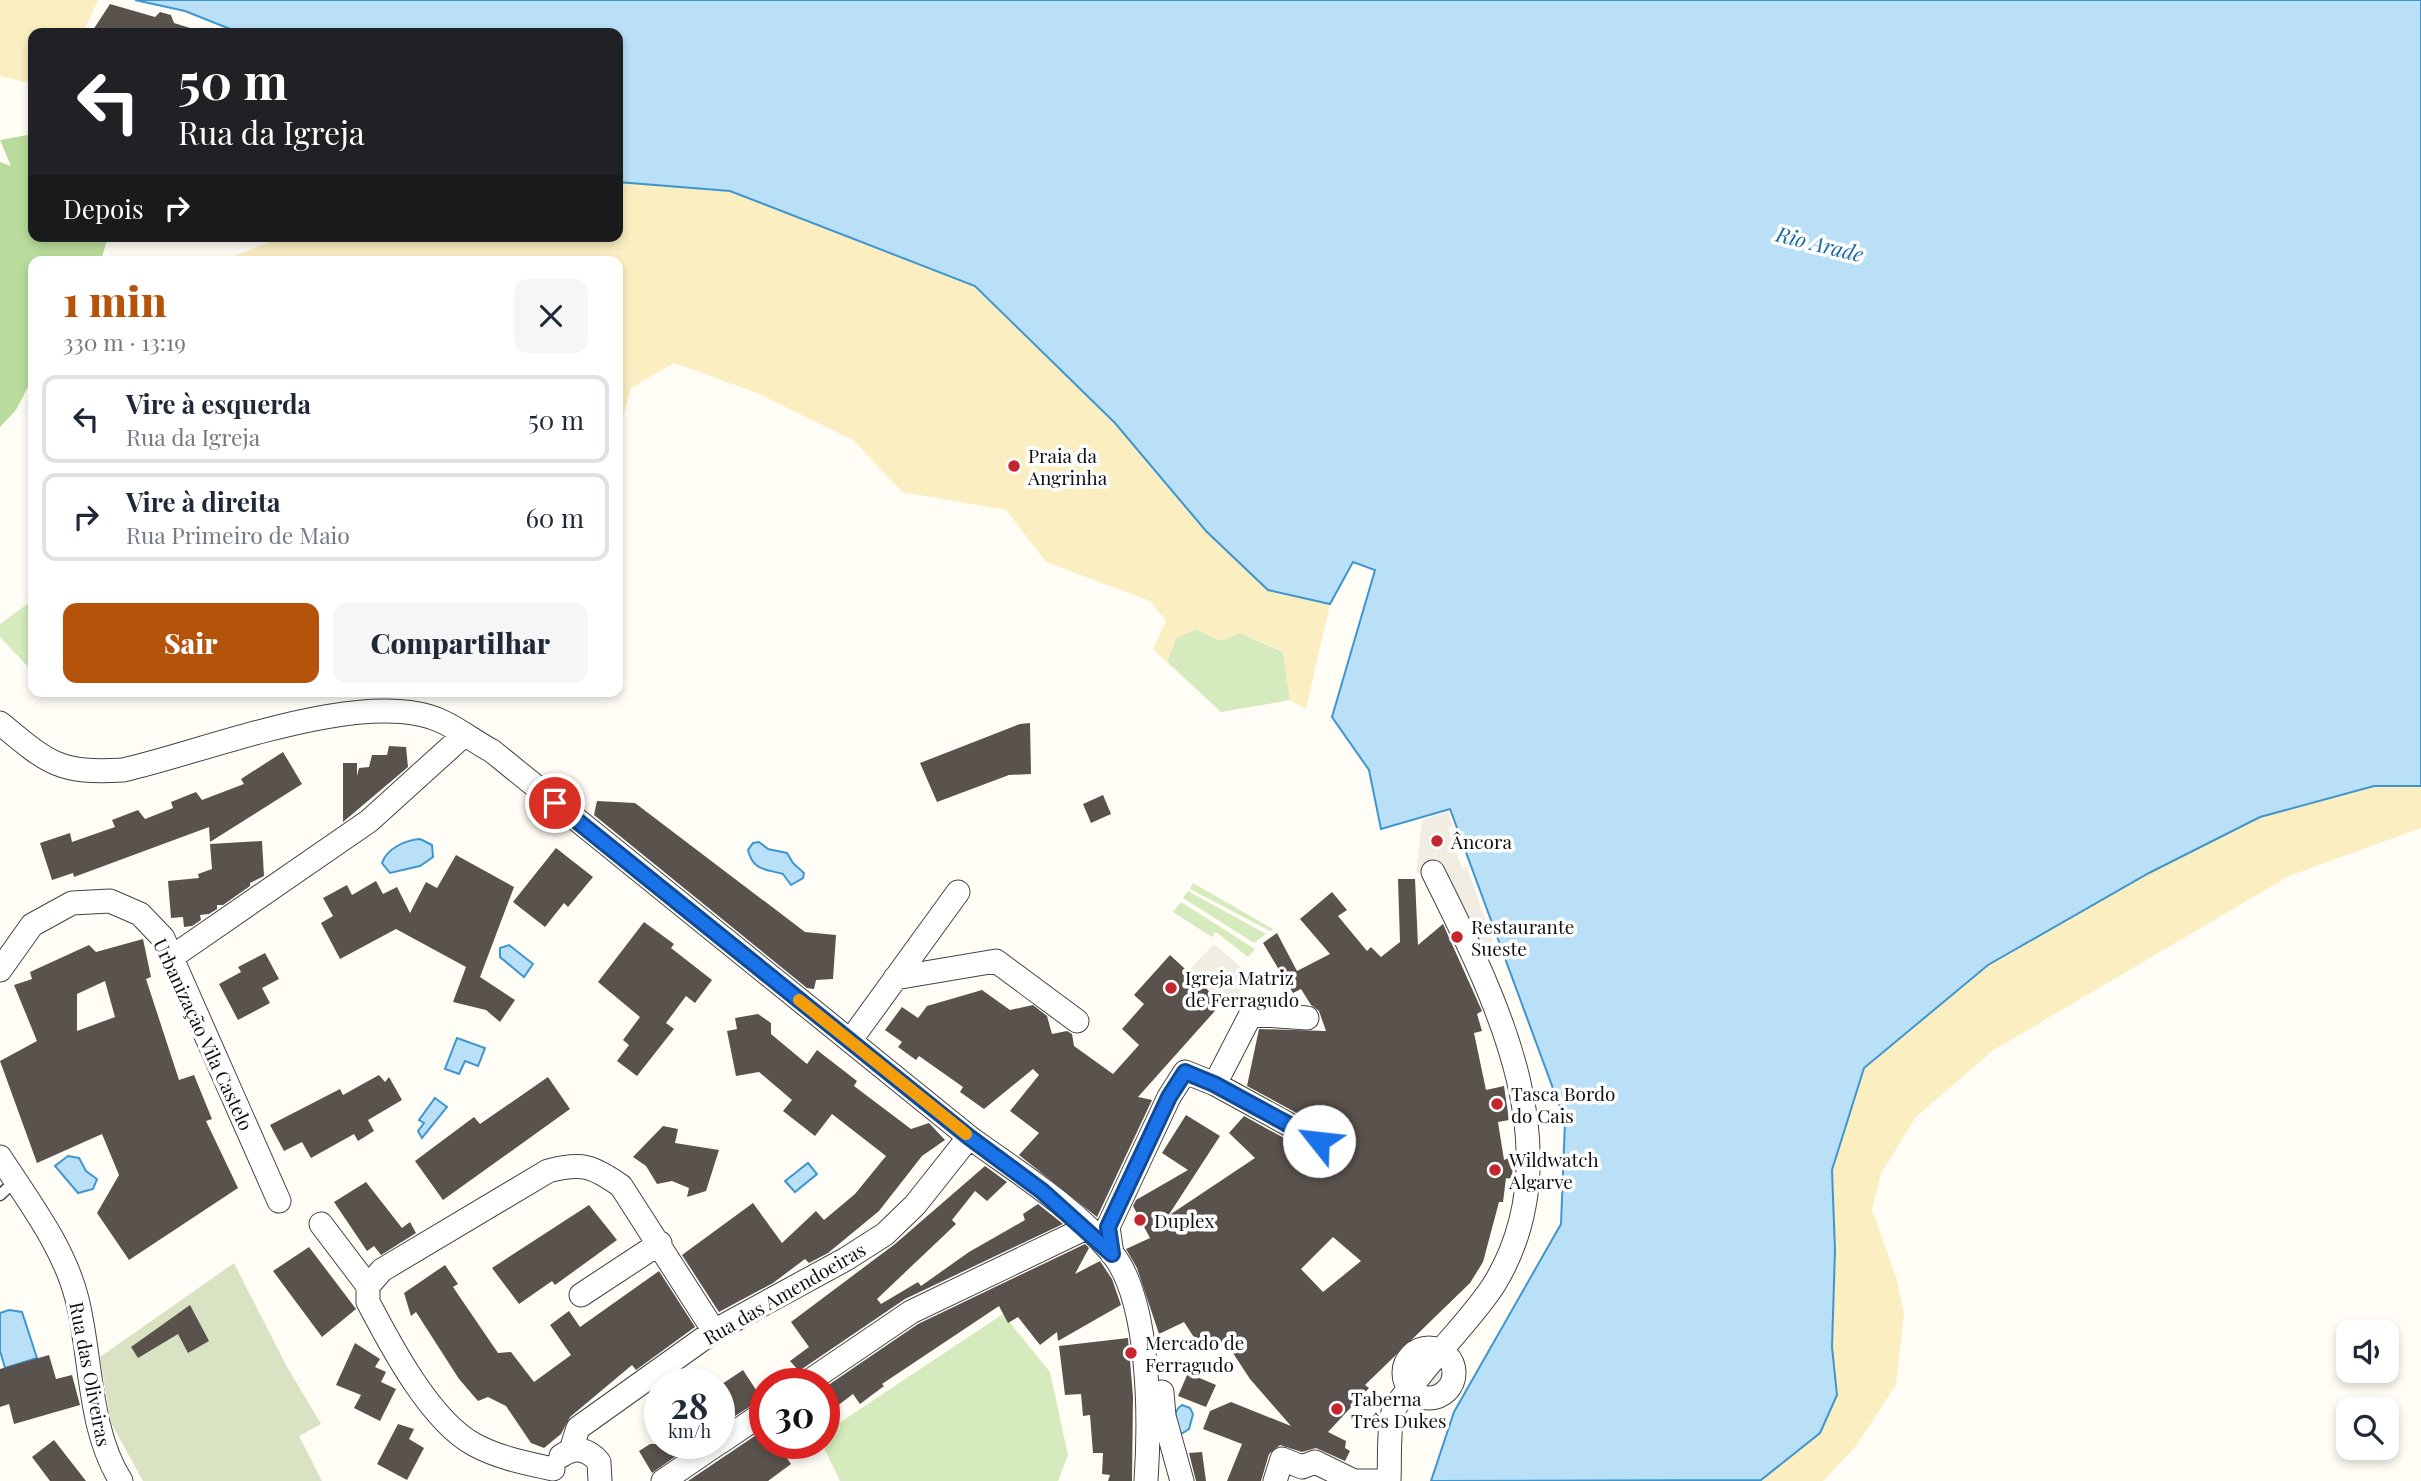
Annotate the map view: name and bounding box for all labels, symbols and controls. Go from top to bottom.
text: 50 m [178,47,288,112]
icon: left [63,56,154,147]
text: Rua da Igreja [178,110,365,153]
icon: right [158,189,196,227]
text: Depois [63,191,144,226]
water label: Rio Arade [1772,218,1867,267]
text: 1 min [63,272,167,328]
button: close [514,279,588,353]
text: 330 m · 13:19 [63,326,186,357]
text: Vire à esquerda [126,386,311,421]
icon: left [67,400,105,438]
text: 50 m [528,402,584,437]
text: Rua da Igreja [126,421,260,452]
place label: Praia da Angrinha [1027,442,1108,490]
marker: Praia da Angrinha [1006,458,1022,474]
text: Vire à direita [126,484,281,519]
icon: right [67,498,105,536]
text: 60 m [525,500,584,535]
text: Rua Primeiro de Maio [126,519,350,550]
button: Sair [63,603,319,683]
button: Compartilhar [333,603,588,683]
pin [525,773,585,833]
icon: arrive [536,784,574,822]
place label: Âncora [1450,828,1512,854]
marker: Âncora [1429,833,1445,849]
place label: Restaurante Sueste [1471,913,1574,961]
marker: Restaurante Sueste [1449,929,1465,945]
street label: Urbanização Vila Castelo [148,934,260,1134]
place label: Igreja Matriz de Ferragudo [1185,964,1299,1012]
marker: Igreja Matriz de Ferragudo [1163,980,1179,996]
place label: Tasca Bordo do Cais [1511,1080,1615,1128]
marker: Tasca Bordo do Cais [1489,1096,1505,1112]
position arrow [1282,1104,1356,1178]
place label: Wildwatch Algarve [1508,1146,1599,1194]
marker: Wildwatch Algarve [1487,1162,1503,1178]
place label: Duplex [1154,1207,1214,1233]
marker: Duplex [1132,1212,1148,1228]
street label: Rua das Amendoeiras [698,1236,870,1350]
street label: Rua das Oliveiras [64,1300,118,1448]
map controls [2336,1320,2399,1460]
button: sound [2336,1320,2399,1383]
place label: Mercado de Ferragudo [1145,1329,1244,1377]
marker: Mercado de Ferragudo [1123,1345,1139,1361]
speed limit sign: 30 [749,1368,840,1459]
text: 28 [671,1381,708,1428]
place label: Taberna Três Dukes [1351,1385,1447,1433]
button: search [2336,1397,2399,1460]
marker: Taberna Três Dukes [1329,1401,1345,1417]
text: km/h [668,1419,711,1443]

